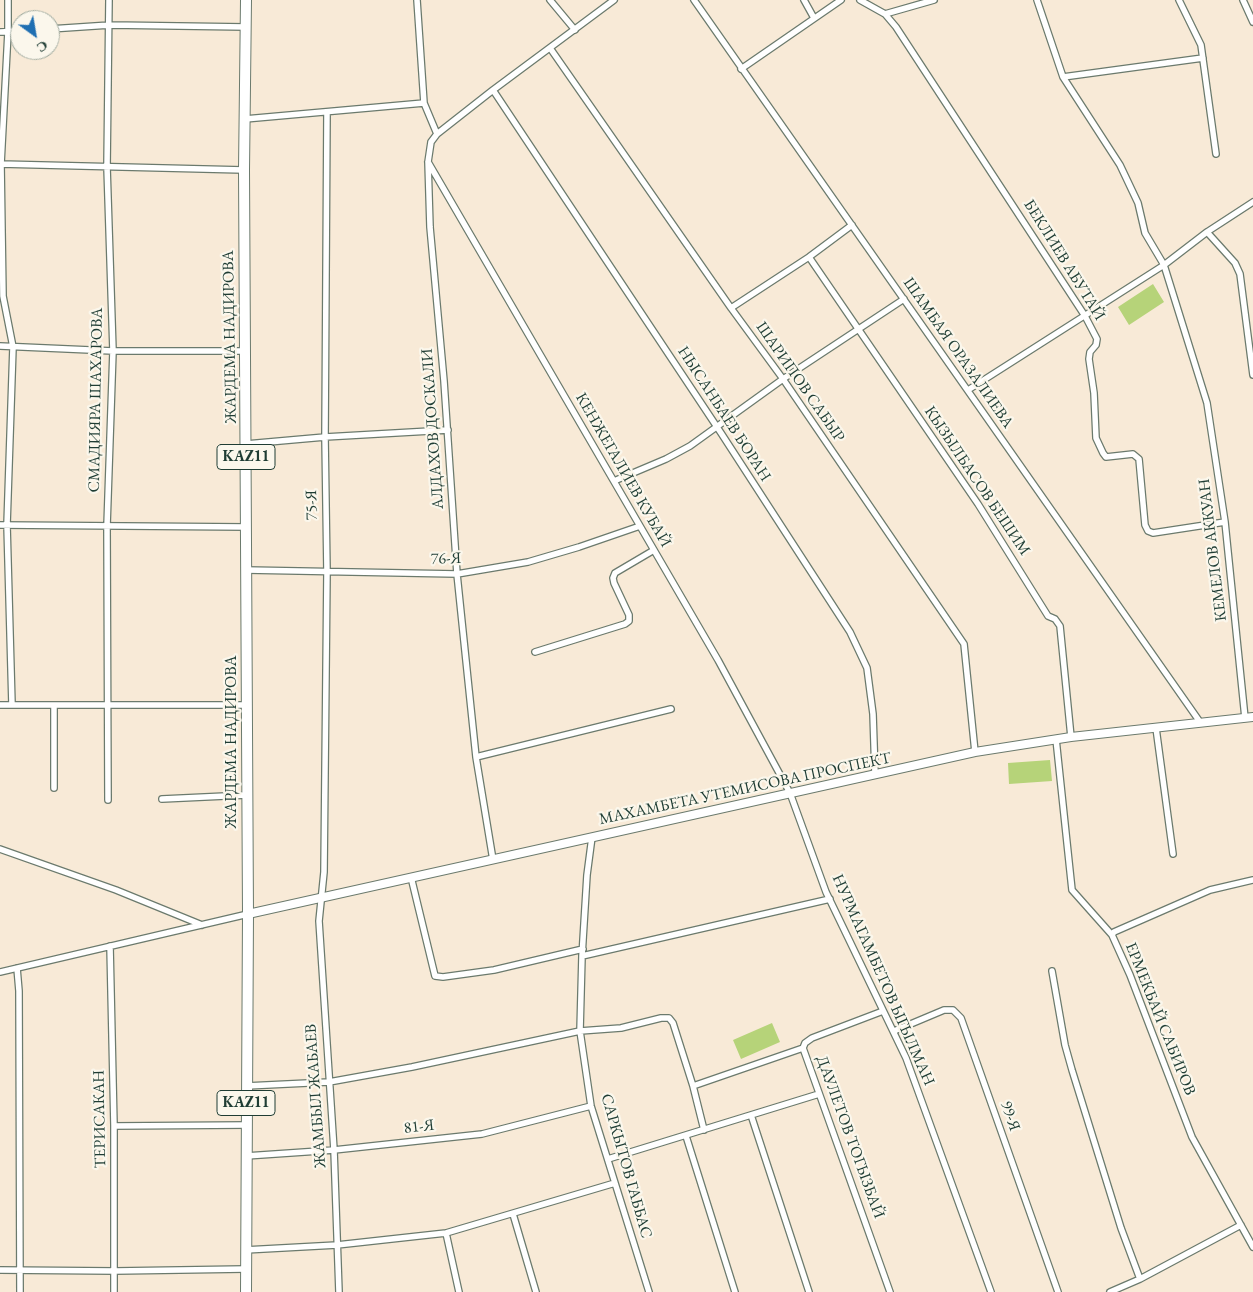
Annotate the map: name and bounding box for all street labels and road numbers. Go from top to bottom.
street label: БЕКЛИЕВ АБУТАЙ [1019,196,1109,324]
street label: ЖАРДЕМА НАДИРОВА [219,250,241,424]
street label: ШАМБАЯ ОРАЗАЛИЕВА [899,274,1017,432]
street label: СМАДИЯРА ШАХАРОВА [85,307,107,493]
street label: ШАРИПОВ САБЫР [751,318,849,446]
street label: НЫСАНБАЕВ БОРАН [673,343,775,485]
street label: АЛДАХОВ ДОСКАЛИ [418,348,448,510]
street label: КЕНЖЕГАЛИЕВ КУБАЙ [571,390,675,550]
street label: КЫЗЫЛБАСОВ БЕШИМ [920,403,1034,559]
road number: KAZ11 [217,444,275,470]
street label: КЕМЕЛОВ АККУАН [1195,478,1231,622]
street label: 75-Я [302,490,322,520]
street label: 76-Я [430,549,462,569]
street label: ЖАРДЕМА НАДИРОВА [222,655,242,829]
street label: МАХАМБЕТА УТЕМИСОВА ПРОСПЕКТ [597,749,893,829]
street label: НУРМАГАМБЕТОВ ЫГЫЛМАН [828,871,938,1089]
street label: ЕРМЕКБАЙ САБИРОВ [1121,940,1199,1098]
street label: ЖАМБЫЛ ЖАБАЕВ [301,1023,331,1169]
street label: ДАУЛЕТОВ ТОГЫЗБАЙ [812,1053,888,1221]
street label: ТЕРИСАКАН [90,1070,110,1168]
road number: KAZ11 [217,1090,275,1116]
street label: САРКЫТОВ ГАББАС [596,1092,656,1240]
street label: 99-Я [996,1098,1024,1134]
street label: 81-Я [403,1116,435,1138]

